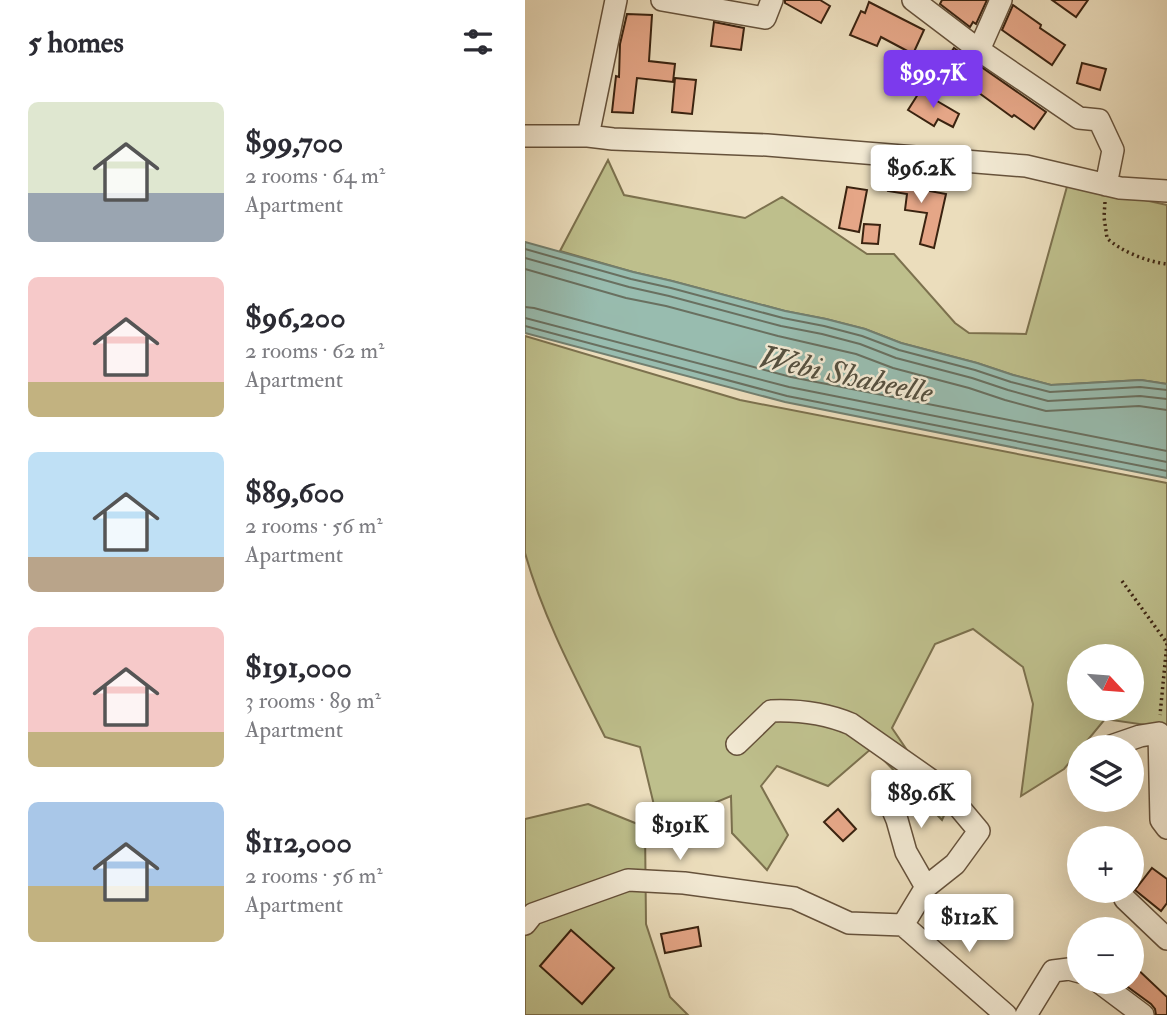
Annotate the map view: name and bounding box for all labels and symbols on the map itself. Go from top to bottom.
pin: $99.7K [876,50,990,110]
pin: $96.2K [864,146,978,205]
water label: Webi Shabeelle [755,337,937,413]
north arrow [1067,644,1145,721]
pin: $89.6K [864,770,978,830]
pin: $191K [631,802,729,862]
pin: $112K [920,894,1018,954]

